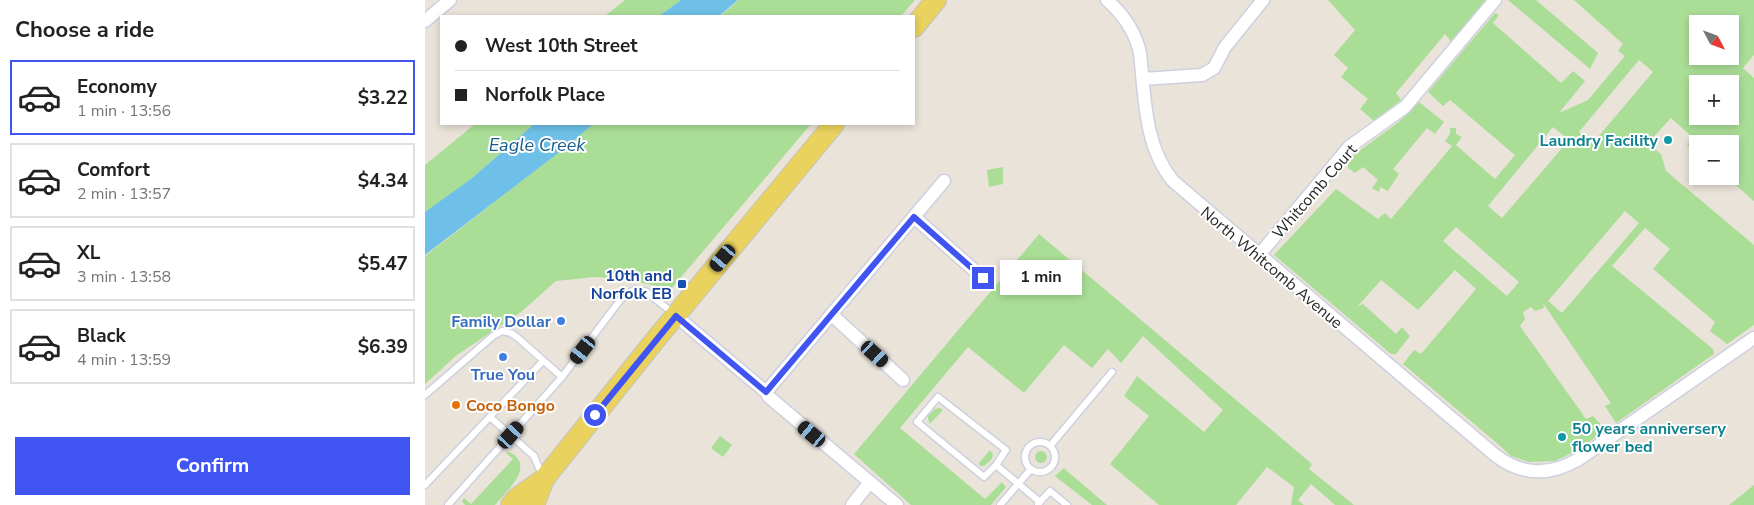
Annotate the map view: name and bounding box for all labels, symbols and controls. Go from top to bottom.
text: Choose a ride [15,15,154,45]
north arrow [1689,15,1739,65]
map controls [1689,15,1739,185]
text: West 10th Street [485,33,638,59]
text: Economy [77,74,157,100]
icon: car [17,75,62,120]
button: + [1689,75,1739,125]
text: Norfolk Place [485,82,605,108]
text: $3.22 [358,85,408,111]
text: 1 min · 13:56 [77,100,171,122]
place label: Laundry Facility [1540,130,1659,152]
water label: Eagle Creek [489,133,586,157]
marker: Laundry Facility [1662,134,1674,146]
button: − [1689,135,1739,185]
street label: Whitcomb Court [1267,139,1362,244]
text: Comfort [77,157,150,183]
icon: car [17,158,62,203]
text: $4.34 [358,168,408,194]
text: 2 min · 13:57 [77,183,171,205]
street label: North Whitcomb Avenue [1196,202,1347,334]
text: XL [77,240,100,266]
icon: car [17,241,62,286]
car [707,242,738,274]
text: $5.47 [358,251,408,277]
callout: 1 min [1001,260,1083,296]
place label: 10th and Norfolk EB [591,265,672,305]
text: 3 min · 13:58 [77,266,171,288]
text: 1 min [1020,266,1062,288]
route end [972,267,994,289]
marker: 10th and Norfolk EB [676,278,688,290]
place label: Family Dollar [451,311,552,333]
marker: Family Dollar [555,315,567,327]
text: Black [77,323,126,349]
icon: car [17,324,62,369]
text: $6.39 [358,334,408,360]
car [567,334,598,366]
car [858,338,891,370]
text: 4 min · 13:59 [77,349,171,371]
marker: True You [497,351,509,363]
place label: True You [471,364,535,386]
place label: Coco Bongo [466,395,555,417]
marker: Coco Bongo [450,399,462,411]
route start [584,404,606,426]
place label: 50 years anniversery flower bed [1572,418,1726,458]
car [495,419,526,451]
car [795,419,828,449]
marker: 50 years anniversery flower bed [1556,431,1568,443]
button: Confirm [15,437,410,495]

